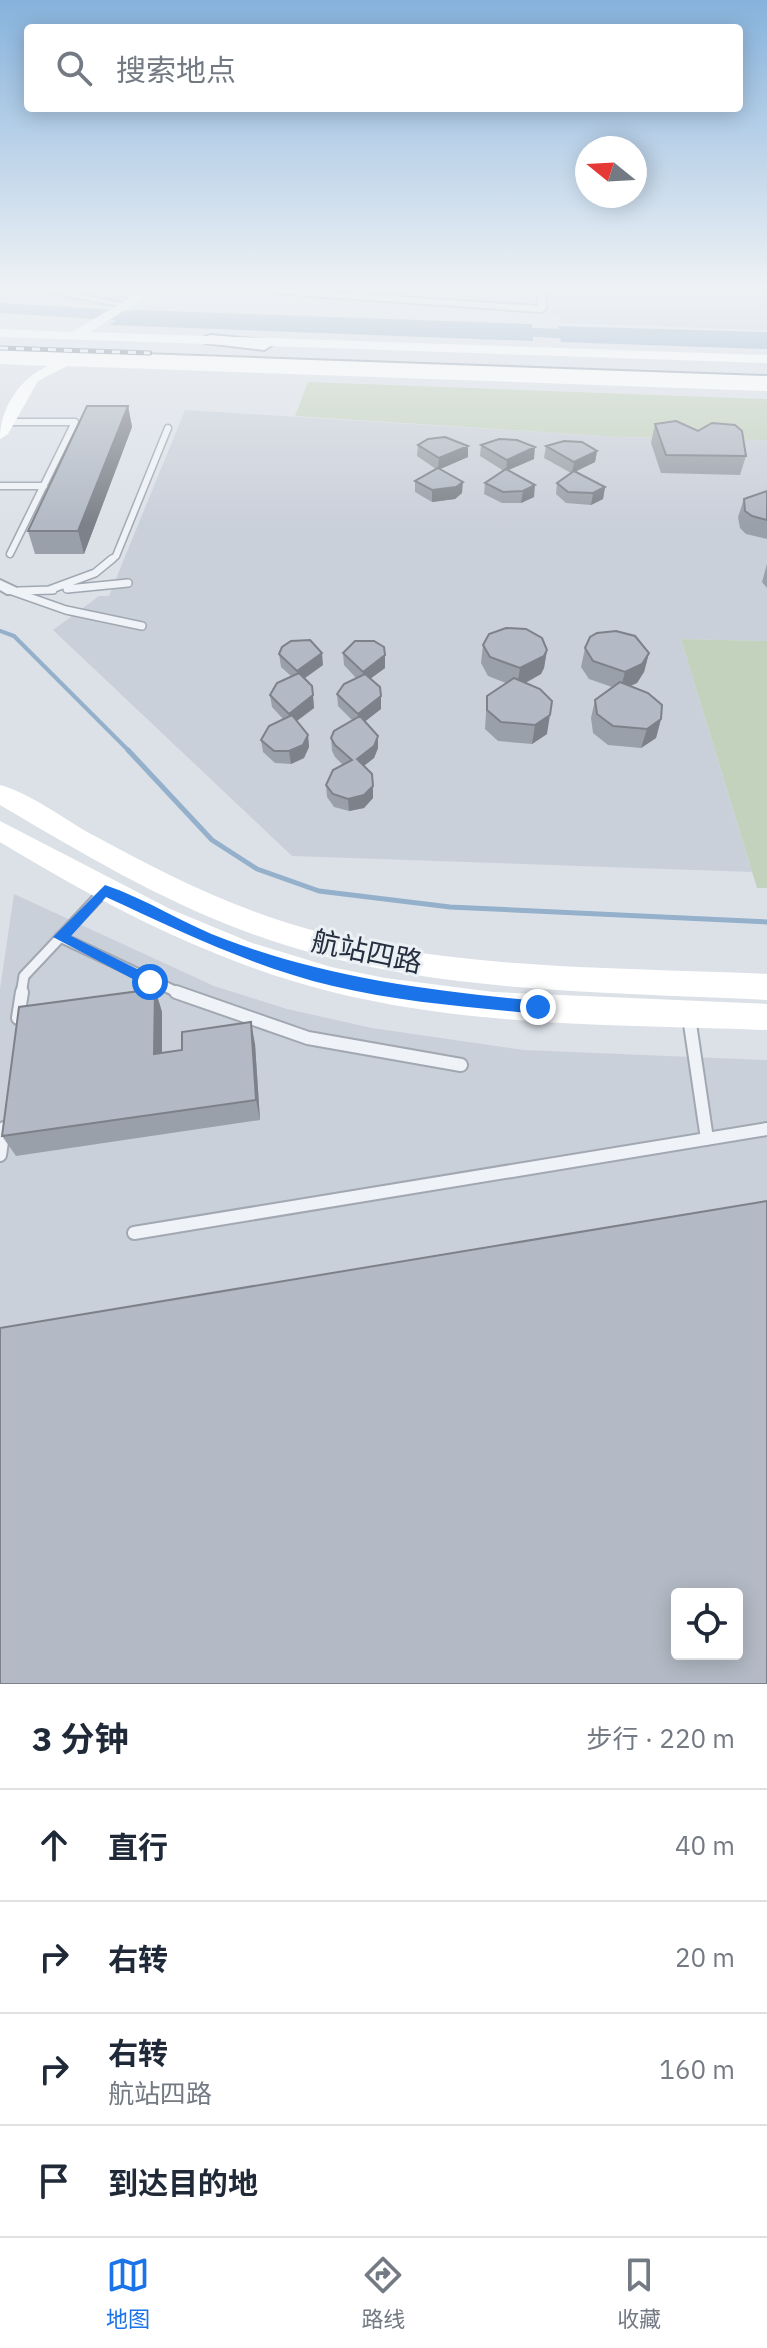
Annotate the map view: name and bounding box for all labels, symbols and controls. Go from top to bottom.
search box [24,24,743,112]
icon: search [52,46,96,90]
text: 搜索地点 [116,50,236,89]
north arrow [575,136,647,208]
street label: 航站四路 [308,921,426,981]
route start [132,964,168,1000]
route end [520,989,556,1025]
map controls [671,1588,743,1660]
button: locate [671,1588,743,1660]
text: 3 分钟 [32,1716,128,1760]
text: 步行 · 220 m [587,1721,735,1755]
icon: ahead [32,1823,76,1867]
text: 直行 [108,1827,168,1866]
text: 40 m [675,1828,735,1862]
icon: right [32,1935,76,1979]
text: 右转 [108,1939,168,1978]
text: 20 m [675,1940,735,1974]
text: 右转 [108,2033,168,2072]
icon: right [32,2047,76,2091]
text: 160 m [659,2052,735,2086]
text: 航站四路 [108,2076,212,2110]
icon: arrive [32,2159,76,2203]
text: 到达目的地 [108,2163,258,2202]
tab: 地图 [106,2253,150,2333]
tab: 路线 [361,2253,405,2333]
tab: 收藏 [617,2253,661,2333]

